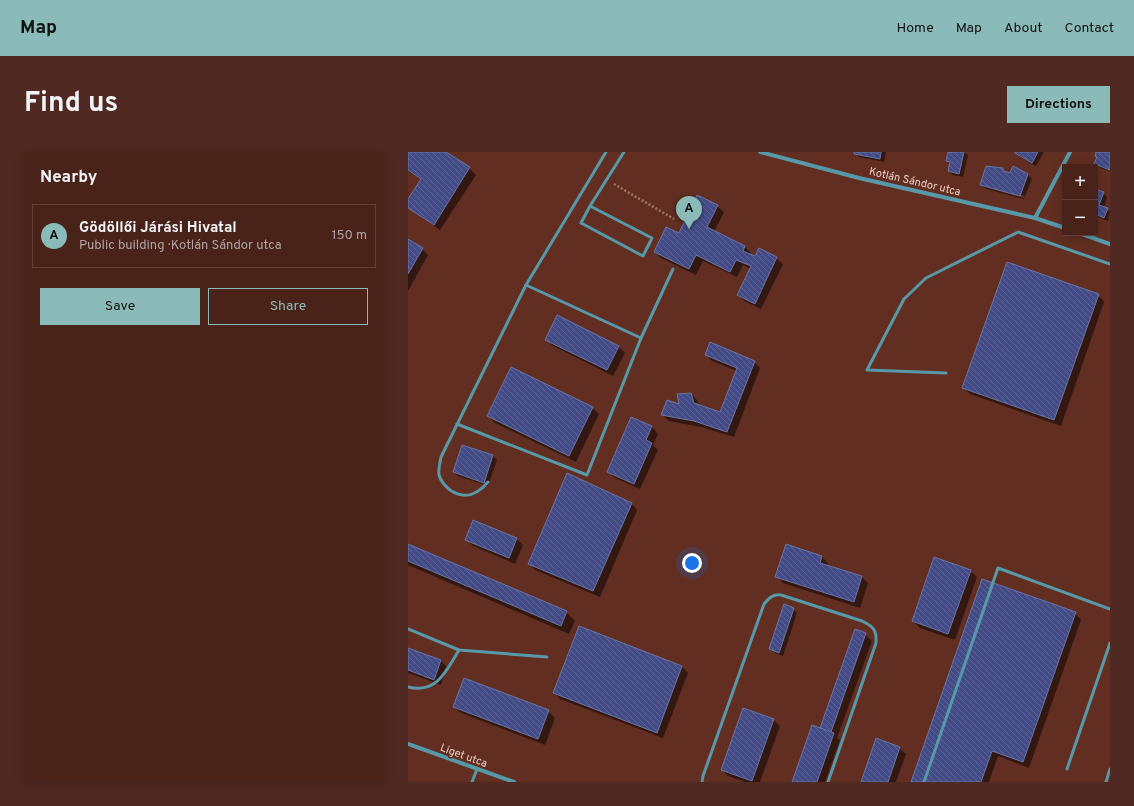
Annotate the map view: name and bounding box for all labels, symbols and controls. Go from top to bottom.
text: Map [20,16,57,40]
text: Home [897,20,934,37]
text: Map [956,20,982,37]
text: About [1004,20,1043,37]
text: Contact [1065,20,1114,37]
text: Find us [24,86,118,122]
button: Directions [1007,86,1110,123]
map controls [1062,164,1098,236]
button: + [1062,164,1098,200]
street label: Kotlán Sándor utca [868,165,962,199]
text: Nearby [40,167,97,189]
pin: A [676,196,702,229]
button: − [1062,200,1098,236]
text: Gödöllői Járási Hivatal [79,219,237,238]
text: A [49,228,59,244]
text: 150 m [332,228,367,244]
text: Public building · Kotlán Sándor utca [79,238,281,254]
button: Save [40,288,200,325]
button: Share [208,288,368,325]
your location [682,553,702,573]
street label: Liget utca [438,741,489,771]

